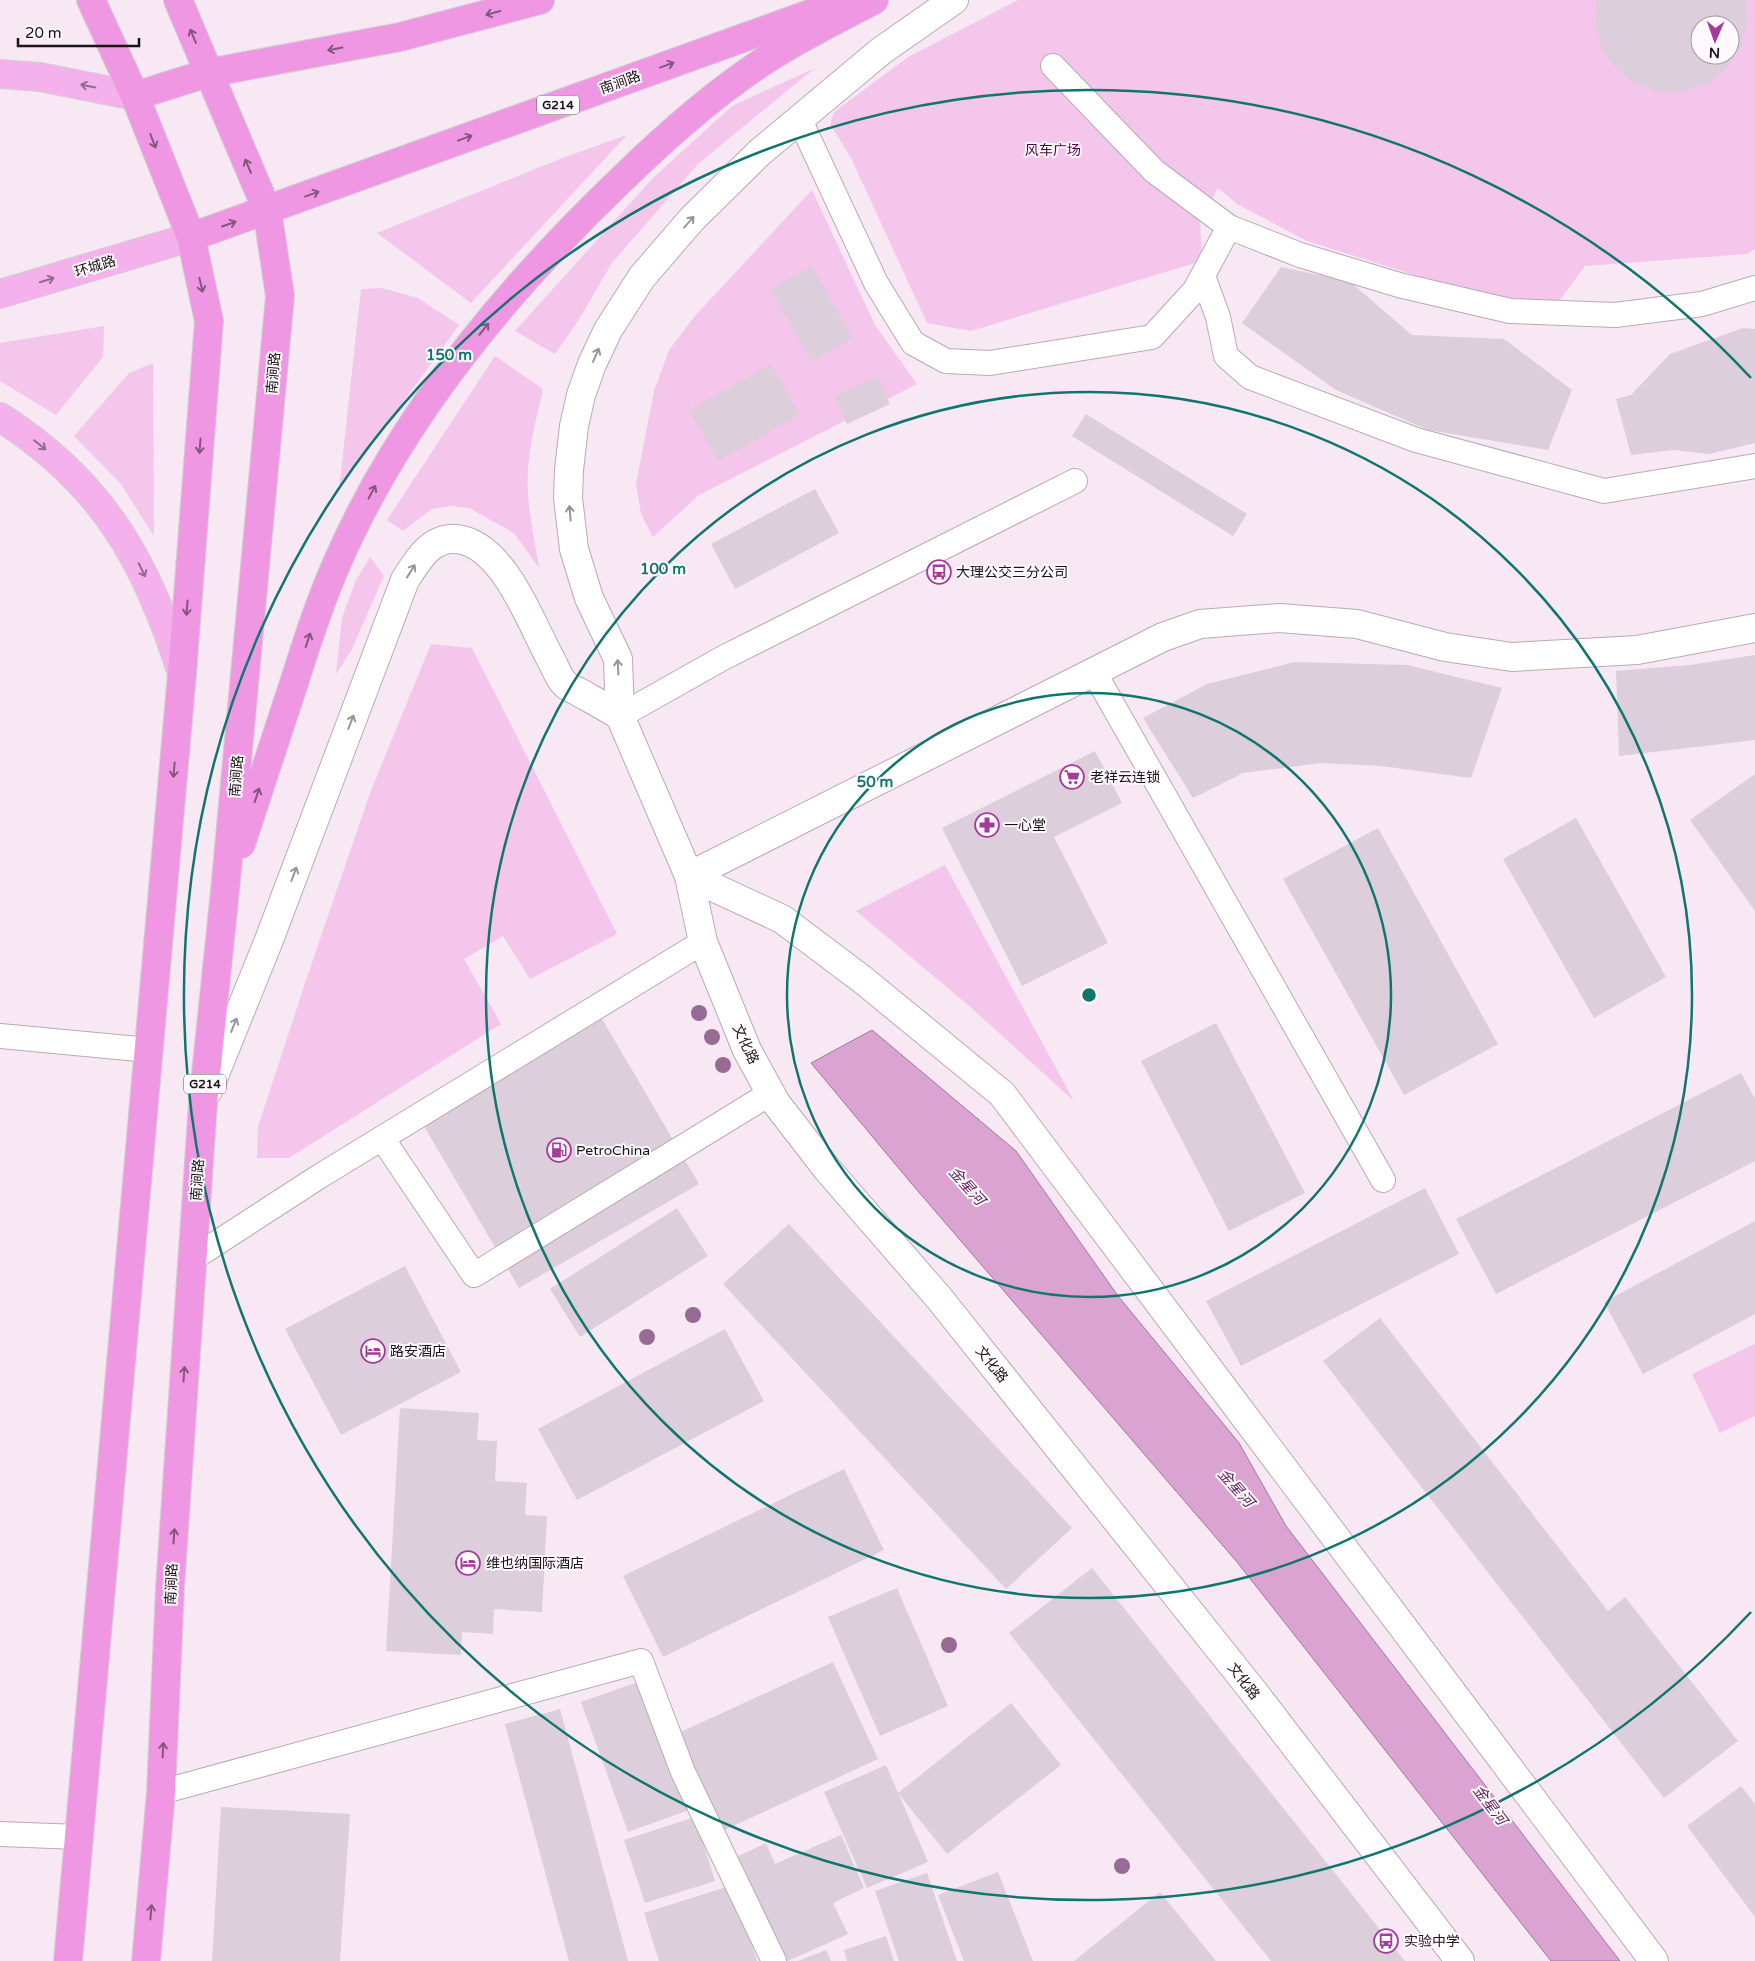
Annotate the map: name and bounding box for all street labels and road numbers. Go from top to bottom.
street label: 南涧路 [598,67,643,98]
road number: G214 [537,96,579,114]
street label: 环城路 [73,252,118,281]
street label: 南涧路 [263,351,284,395]
street label: 南涧路 [226,754,247,798]
street label: 文化路 [729,1022,762,1067]
road number: G214 [184,1074,226,1094]
street label: 南涧路 [188,1158,207,1202]
street label: 文化路 [972,1343,1011,1386]
street label: 南涧路 [162,1563,181,1605]
street label: 文化路 [1224,1660,1263,1703]

